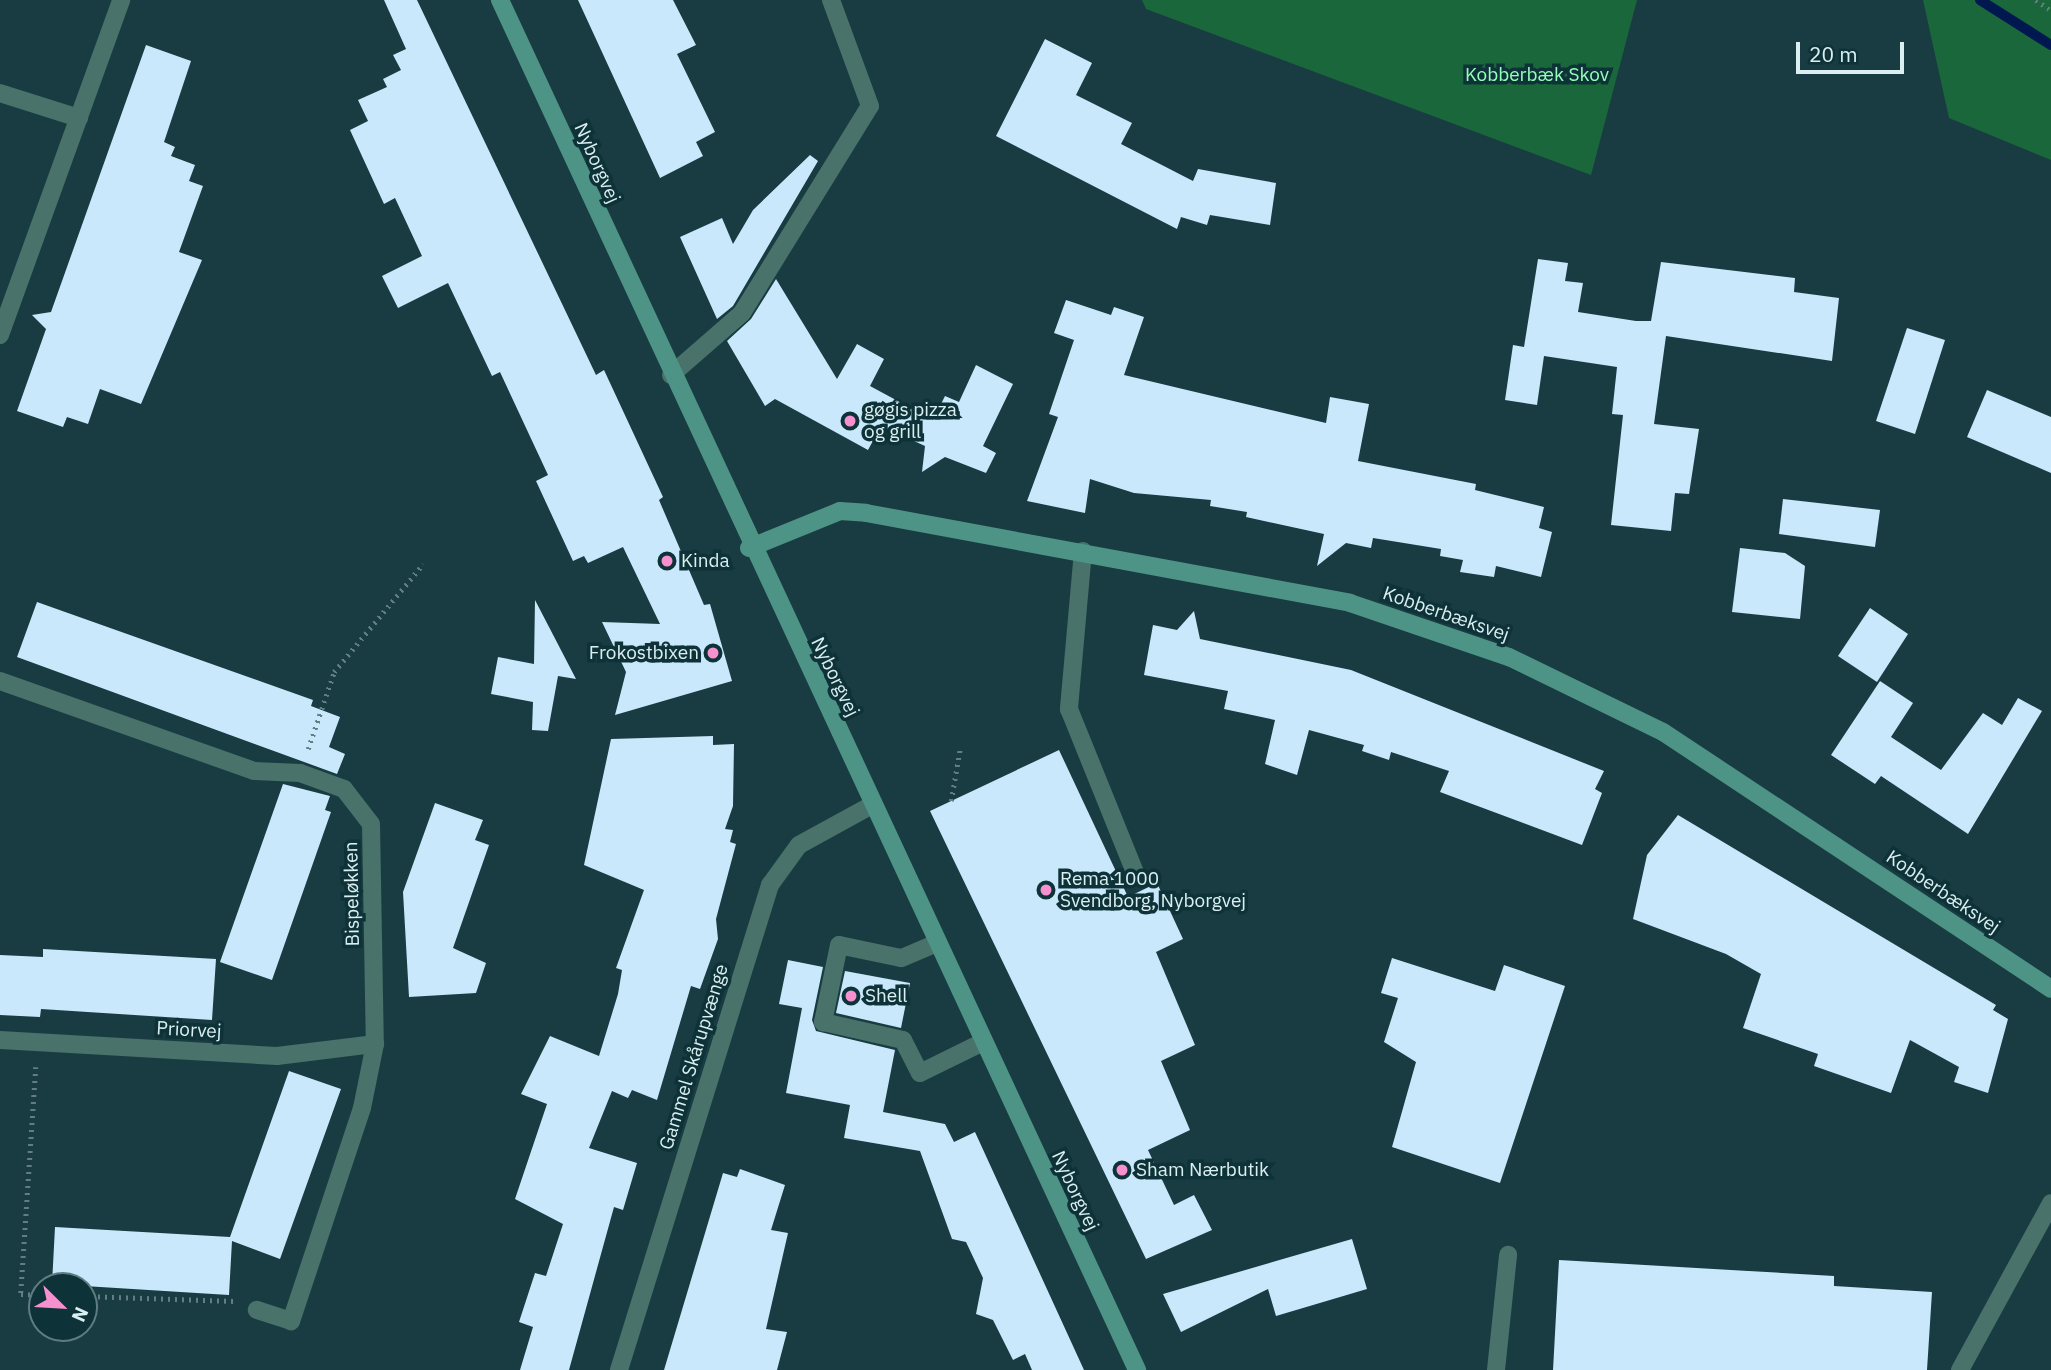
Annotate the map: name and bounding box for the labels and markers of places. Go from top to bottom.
place label: gøgis pizza og grill [864,399,957,443]
marker: gøgis pizza og grill [842,413,858,429]
place label: Kinda [681,550,730,572]
marker: Kinda [659,553,675,569]
place label: Frokostbixen [589,642,699,664]
marker: Frokostbixen [705,645,721,661]
place label: Rema 1000 Svendborg, Nyborgvej [1060,868,1246,912]
marker: Rema 1000 Svendborg, Nyborgvej [1038,882,1054,898]
place label: Shell [865,985,908,1007]
marker: Shell [843,988,859,1004]
place label: Sham Nærbutik [1136,1159,1269,1181]
marker: Sham Nærbutik [1114,1162,1130,1178]

